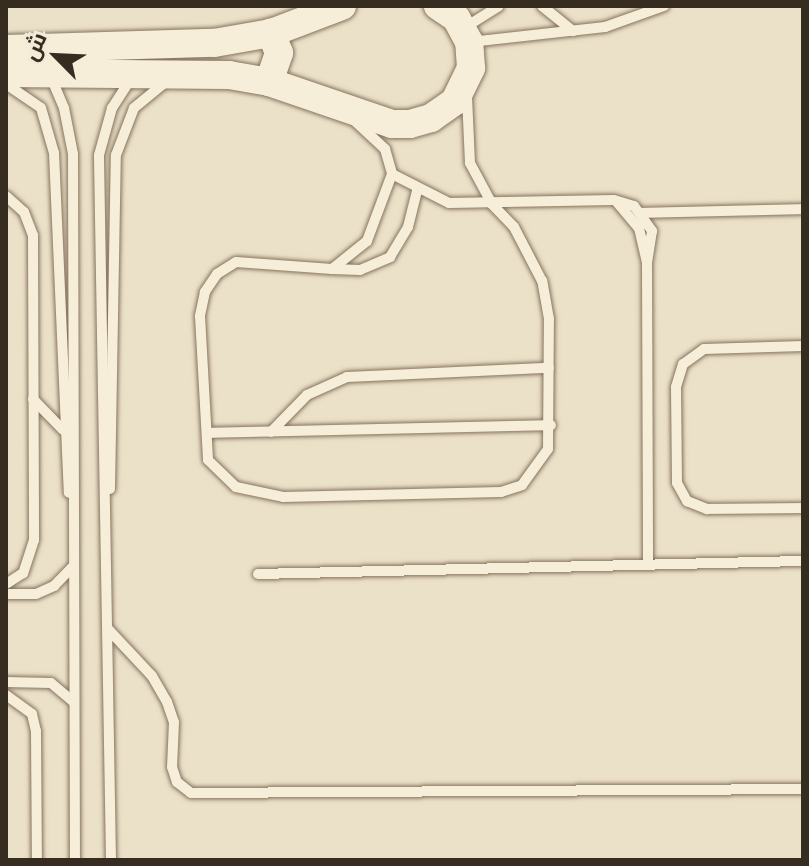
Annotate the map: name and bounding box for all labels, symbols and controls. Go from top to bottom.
north arrow [16,16,96,96]
text: ش [16,28,53,65]

